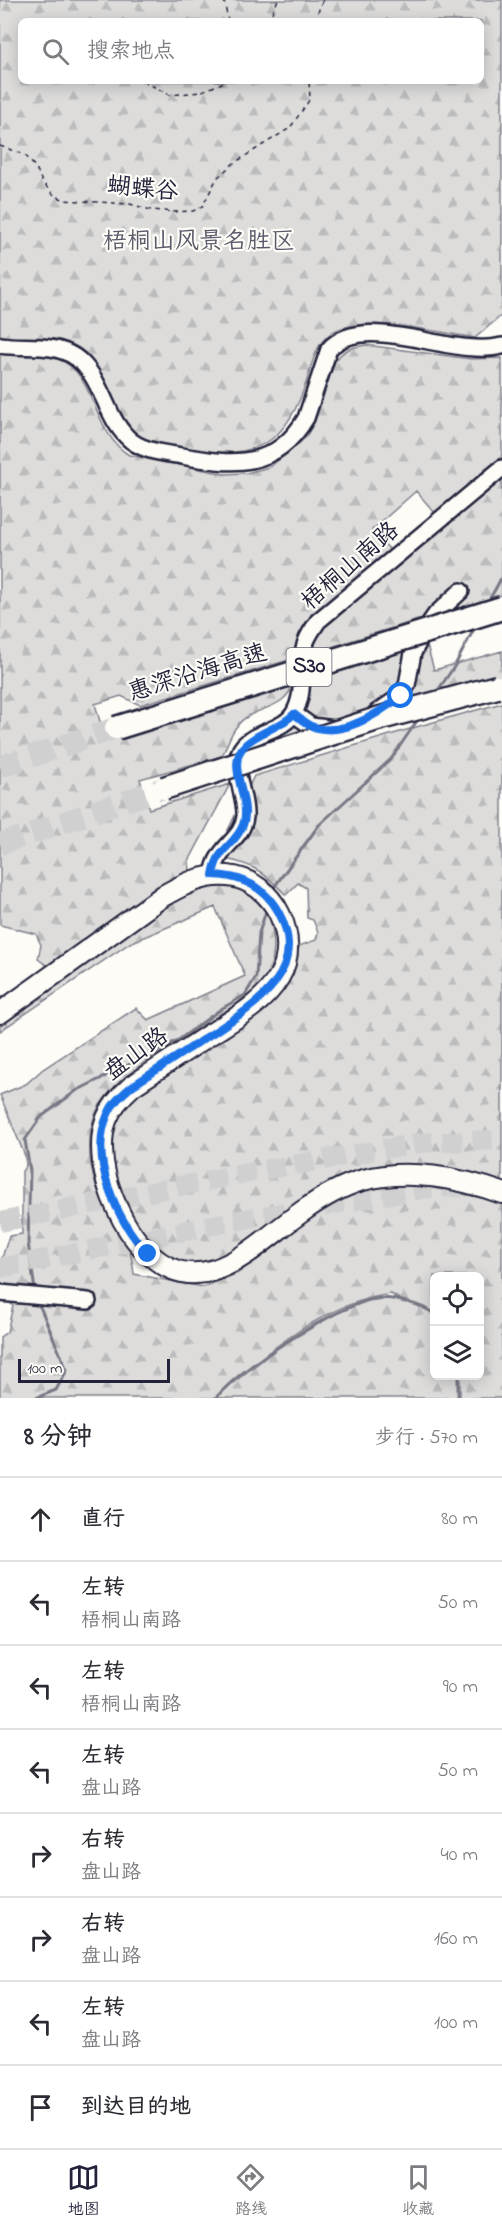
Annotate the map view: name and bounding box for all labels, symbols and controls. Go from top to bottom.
search box [18,18,484,84]
icon: search [39,35,72,68]
text: 搜索地点 [87,36,175,68]
street label: 蝴蝶谷 [105,169,181,211]
park label: 梧桐山风景名胜区 [103,225,295,260]
street label: 梧桐山南路 [294,514,408,620]
street label: 惠深沿海高速 [124,636,272,712]
road number: S30 [286,648,332,686]
route start [387,682,413,708]
street label: 盘山路 [98,1020,176,1090]
route end [134,1240,160,1266]
map controls [430,1272,484,1380]
button: locate [430,1272,484,1326]
button: layers [430,1326,484,1380]
scale bar [18,1356,170,1384]
text: 100 m [27,1357,62,1381]
text: 8 分钟 [24,1419,92,1457]
text: 步行 · 570 m [375,1424,478,1453]
icon: ahead [24,1503,57,1536]
text: 直行 [81,1504,125,1536]
text: 80 m [441,1505,478,1534]
text: 左转 [81,1573,125,1605]
icon: left [24,1587,57,1620]
text: 50 m [437,1589,478,1618]
text: 梧桐山南路 [81,1607,181,1636]
text: 左转 [81,1657,125,1689]
icon: left [24,1671,57,1704]
text: 90 m [443,1673,478,1702]
text: 梧桐山南路 [81,1691,181,1720]
text: 左转 [81,1741,125,1773]
icon: left [24,1755,57,1788]
text: 50 m [437,1757,478,1786]
text: 盘山路 [81,1775,141,1804]
text: 右转 [81,1825,125,1857]
icon: right [24,1839,57,1872]
text: 40 m [441,1841,478,1870]
text: 盘山路 [81,1859,141,1888]
text: 右转 [81,1909,125,1941]
icon: right [24,1923,57,1956]
text: 160 m [434,1925,478,1954]
text: 盘山路 [81,1943,141,1972]
text: 左转 [81,1993,125,2025]
icon: left [24,2007,57,2040]
text: 100 m [434,2009,478,2038]
text: 盘山路 [81,2027,141,2056]
icon: arrive [24,2091,57,2124]
text: 到达目的地 [81,2092,191,2124]
tab: 地图 [67,2161,100,2222]
tab: 路线 [234,2161,267,2222]
tab: 收藏 [402,2161,435,2222]

